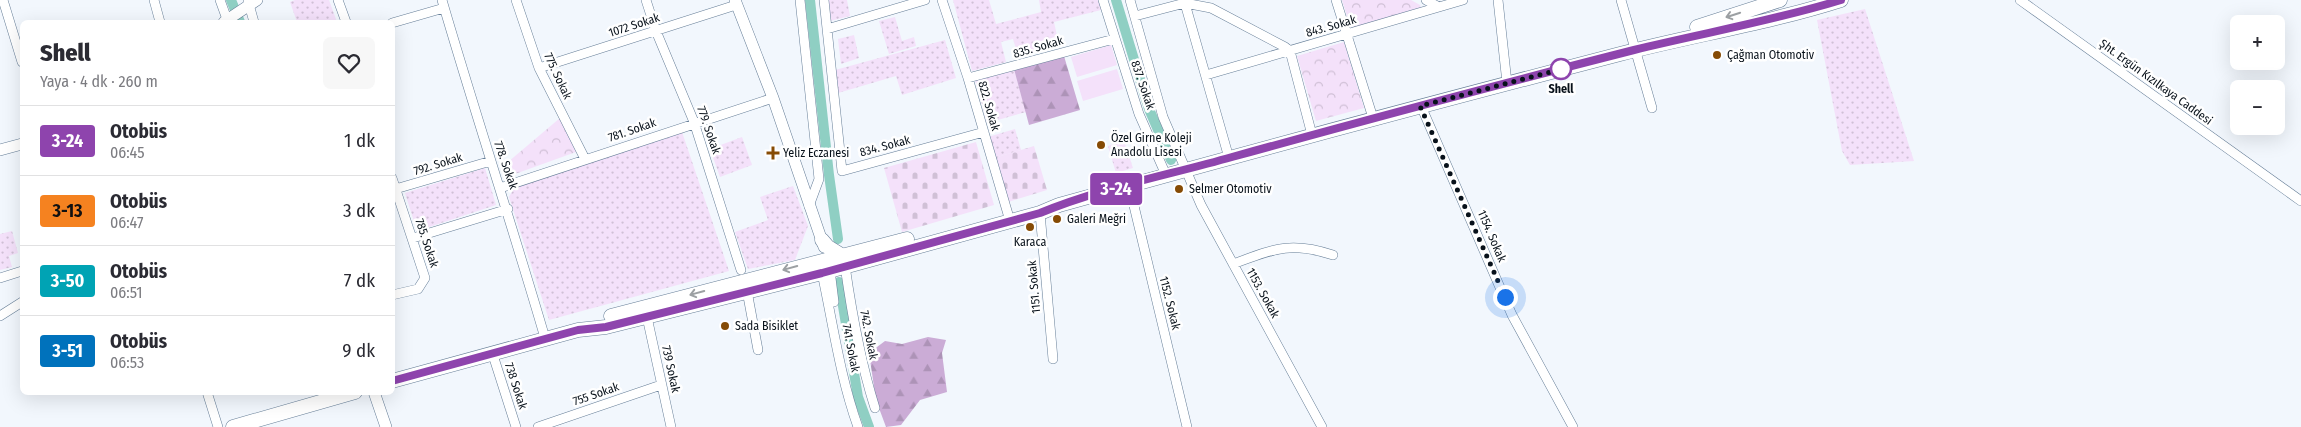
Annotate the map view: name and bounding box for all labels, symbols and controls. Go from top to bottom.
street label: 1072 Sokak [607,10,662,40]
one-way arrow [1726,11,1742,20]
street label: 843. Sokak [1304,12,1358,40]
map controls [2230,15,2285,135]
button: + [2230,15,2285,70]
street label: 835. Sokak [1011,33,1065,61]
street label: Şht. Ergün Kızılkaya Caddesi [2097,36,2215,128]
button: heart [323,37,375,89]
text: Shell [40,39,91,67]
place label: Çağman Otomotiv [1727,48,1815,62]
marker: Çağman Otomotiv [1711,49,1723,61]
street label: 775. Sokak [541,51,575,102]
marker: Shell [1550,58,1572,80]
street label: 837. Sokak [1128,59,1158,112]
text: Yaya · 4 dk · 260 m [40,72,158,91]
street label: 822. Sokak [975,80,1003,133]
button: − [2230,80,2285,135]
place label: Shell [1548,82,1574,96]
street label: 779. Sokak [694,104,724,156]
street label: 781. Sokak [606,115,658,145]
text: Otobüs [110,120,167,143]
text: 1 dk [344,129,375,152]
place label: Özel Girne Koleji Anadolu Lisesi [1111,129,1192,159]
text: 3-24 [52,130,83,152]
street label: 834. Sokak [858,132,912,159]
street label: 778. Sokak [491,139,521,191]
marker: Özel Girne Koleji Anadolu Lisesi [1095,139,1107,151]
text: 06:45 [110,143,145,162]
place label: Yeliz Eczanesi [783,146,849,160]
marker: Yeliz Eczanesi [767,147,779,159]
street label: 792. Sokak [412,150,464,178]
line badge: 3-24 [1081,173,1151,205]
text: 3-24 [1100,178,1132,200]
place label: Selmer Otomotiv [1189,182,1272,196]
marker: Selmer Otomotiv [1173,183,1185,195]
text: Otobüs [110,190,167,213]
text: 3 dk [343,199,375,222]
text: 3-13 [52,200,83,222]
street label: 1154. Sokak [1475,208,1509,264]
place label: Galeri Meğri [1067,212,1126,226]
text: 06:47 [110,213,144,232]
marker: Galeri Meğri [1051,213,1063,225]
street label: 785. Sokak [413,217,442,270]
marker: Karaca [1024,221,1036,233]
place label: Karaca [1014,235,1046,249]
street label: 1151. Sokak [1025,259,1043,314]
text: Otobüs [110,260,167,283]
one-way arrow [783,264,799,273]
street label: 1153. Sokak [1244,266,1283,321]
text: 7 dk [344,269,375,292]
text: 3-50 [51,270,84,292]
street label: 1152. Sokak [1157,275,1183,331]
text: 06:51 [110,283,143,302]
your location [1493,285,1518,310]
one-way arrow [689,289,705,298]
street label: 742. Sokak [857,309,881,361]
place label: Sada Bisiklet [735,319,798,333]
marker: Sada Bisiklet [719,320,731,332]
street label: 741. Sokak [839,323,863,374]
text: Otobüs [110,330,167,353]
text: 9 dk [342,339,375,362]
text: 3-51 [52,340,83,362]
street label: 739 Sokak [659,344,683,394]
text: 06:53 [110,353,144,372]
street label: 738 Sokak [502,361,530,411]
street label: 755 Sokak [571,379,621,408]

